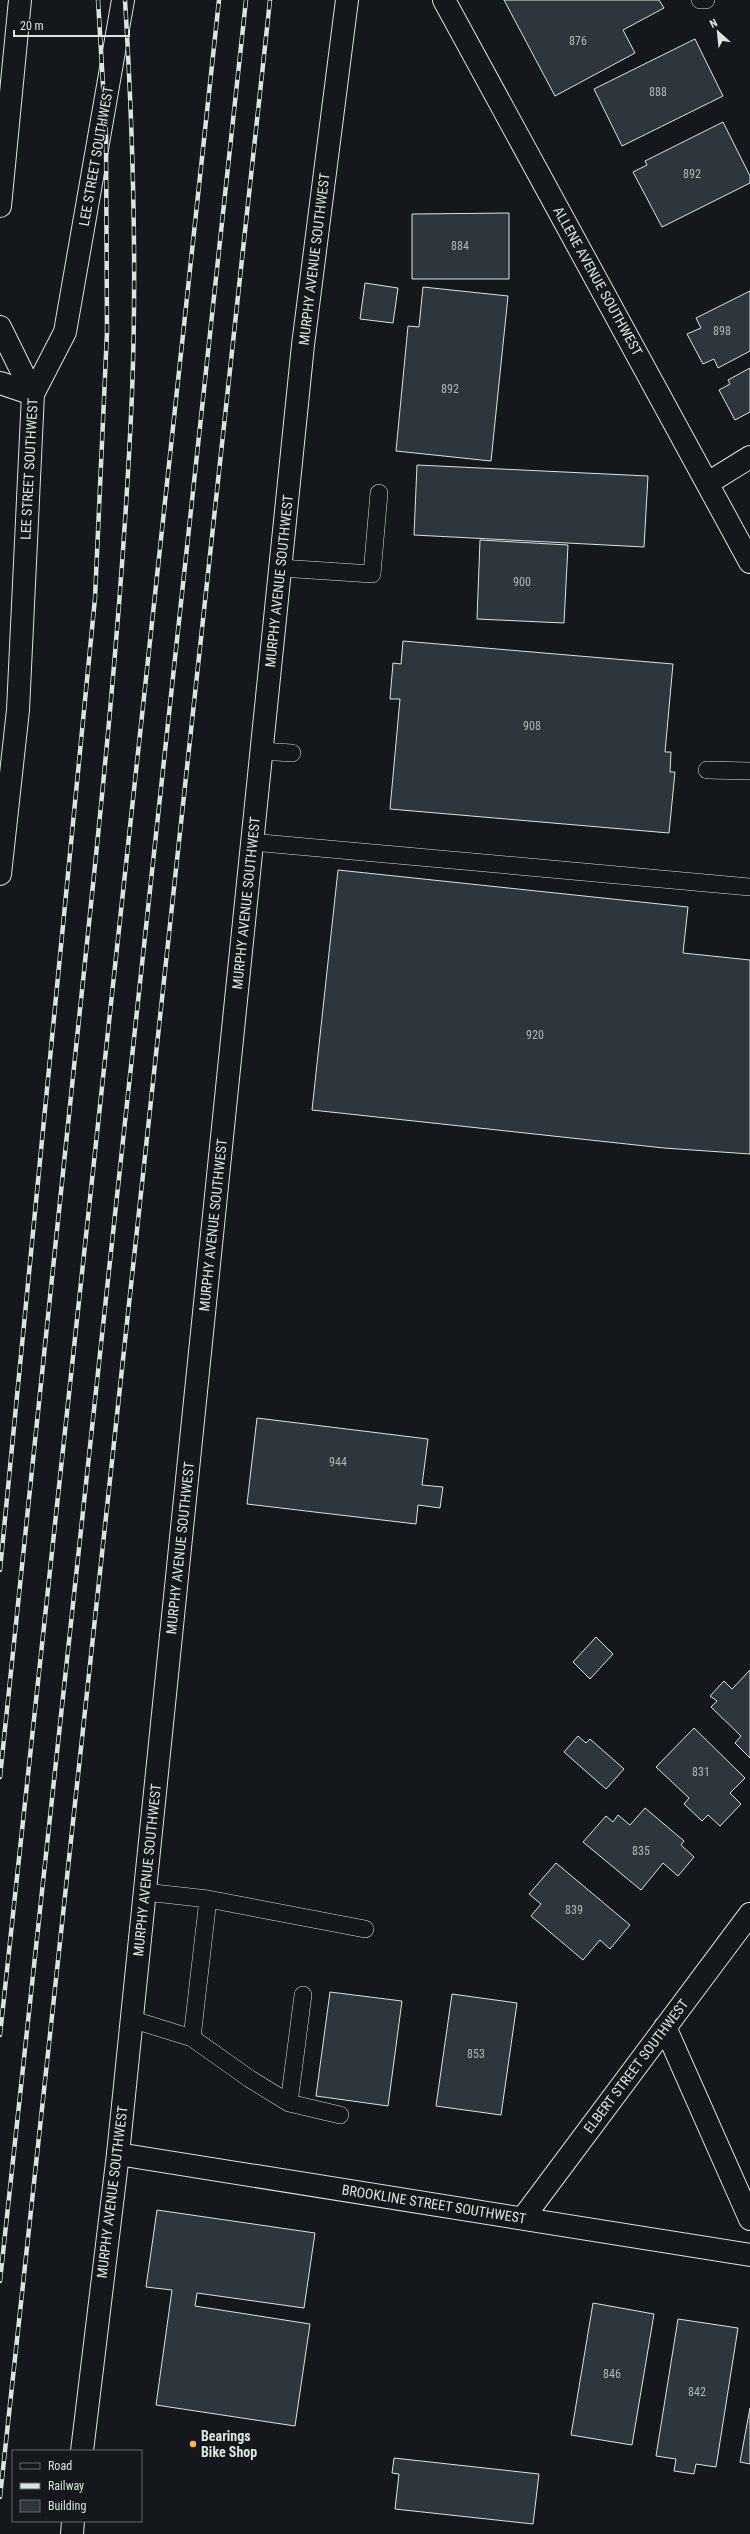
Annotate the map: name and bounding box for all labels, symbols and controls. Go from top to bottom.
scale bar [14,12,129,38]
north arrow [698,12,738,52]
text: N [708,16,720,31]
text: 20 m [20,19,44,33]
house number: 876 [569,34,587,48]
street label: LEE STREET SOUTHWEST [76,85,116,227]
house number: 888 [649,85,667,99]
house number: 892 [683,167,701,181]
street label: MURPHY AVENUE SOUTHWEST [295,172,333,346]
street label: ALLENE AVENUE SOUTHWEST [550,204,646,358]
house number: 884 [451,239,469,253]
house number: 898 [713,324,731,338]
house number: 892 [441,382,459,396]
street label: LEE STREET SOUTHWEST [17,398,41,540]
street label: MURPHY AVENUE SOUTHWEST [262,494,296,668]
house number: 900 [513,575,531,589]
house number: 908 [523,719,541,733]
street label: MURPHY AVENUE SOUTHWEST [229,816,263,990]
house number: 920 [526,1028,544,1042]
street label: MURPHY AVENUE SOUTHWEST [196,1138,230,1312]
house number: 944 [329,1455,347,1469]
street label: MURPHY AVENUE SOUTHWEST [163,1461,197,1635]
house number: 831 [692,1765,710,1779]
street label: MURPHY AVENUE SOUTHWEST [130,1783,164,1957]
house number: 835 [632,1844,650,1858]
house number: 839 [565,1903,583,1917]
street label: ELBERT STREET SOUTHWEST [580,1996,692,2136]
house number: 853 [467,2047,485,2061]
street label: MURPHY AVENUE SOUTHWEST [93,2105,131,2279]
street label: BROOKLINE STREET SOUTHWEST [341,2182,527,2226]
house number: 846 [603,2367,621,2381]
house number: 842 [688,2385,706,2399]
place label: Bearings Bike Shop [201,2428,257,2460]
marker: Bearings Bike Shop [188,2439,198,2449]
legend [12,2450,142,2522]
text: Road [48,2459,72,2473]
text: Railway [48,2479,84,2493]
text: Building [48,2499,86,2513]

